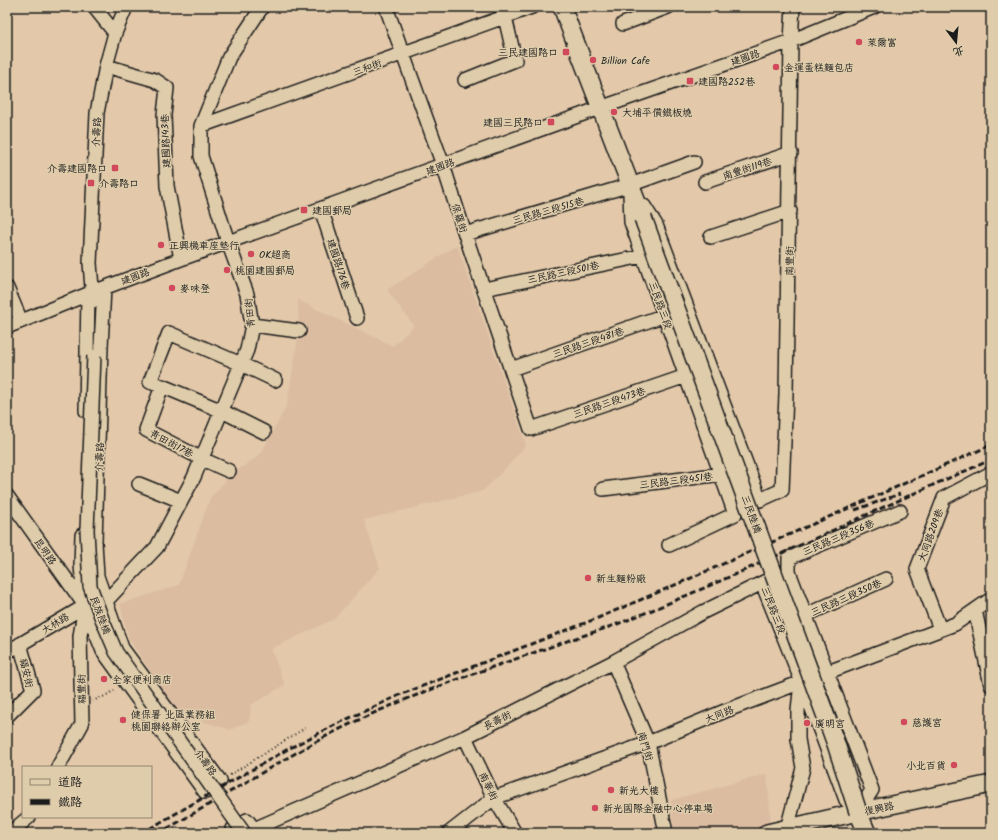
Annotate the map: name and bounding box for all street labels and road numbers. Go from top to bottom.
street label: 建國路 [729,45,762,70]
street label: 三和街 [351,55,384,81]
street label: 建國路143巷 [157,113,175,168]
street label: 介壽路 [88,117,106,147]
street label: 南豐街119巷 [721,153,775,184]
street label: 建國路 [424,154,457,180]
street label: 三民路三段515巷 [511,193,587,229]
street label: 保羅街 [447,202,471,235]
street label: 建國路176巷 [322,236,354,293]
street label: 南豐街 [782,246,798,276]
street label: 三民路三段501巷 [526,257,602,288]
street label: 建國路 [118,264,152,290]
street label: 三民路三段 [644,279,676,332]
street label: 青田街 [241,297,259,329]
street label: 三民路三段481巷 [550,323,627,363]
street label: 三民路三段473巷 [571,383,649,423]
street label: 青田街17巷 [147,426,197,463]
street label: 介壽路 [91,442,109,472]
street label: 三民路三段451巷 [638,468,715,493]
street label: 三民陸橋 [737,493,765,536]
street label: 大同路209巷 [914,506,948,564]
street label: 三民路三段356巷 [800,515,878,560]
street label: 昆明路 [30,535,60,568]
street label: 三民路三段350巷 [808,575,885,621]
street label: 三民路三段 [757,584,789,637]
street label: 民族陸橋 [85,594,115,637]
street label: 大林路 [39,609,72,638]
street label: 福安街 [15,657,37,690]
street label: 福豐街 [74,674,90,704]
street label: 大同路 [702,702,736,728]
street label: 長壽街 [480,707,514,735]
street label: 南門街 [633,730,657,763]
street label: 介壽路 [190,746,220,779]
street label: 南華街 [474,769,502,803]
street label: 復興路 [863,798,896,820]

